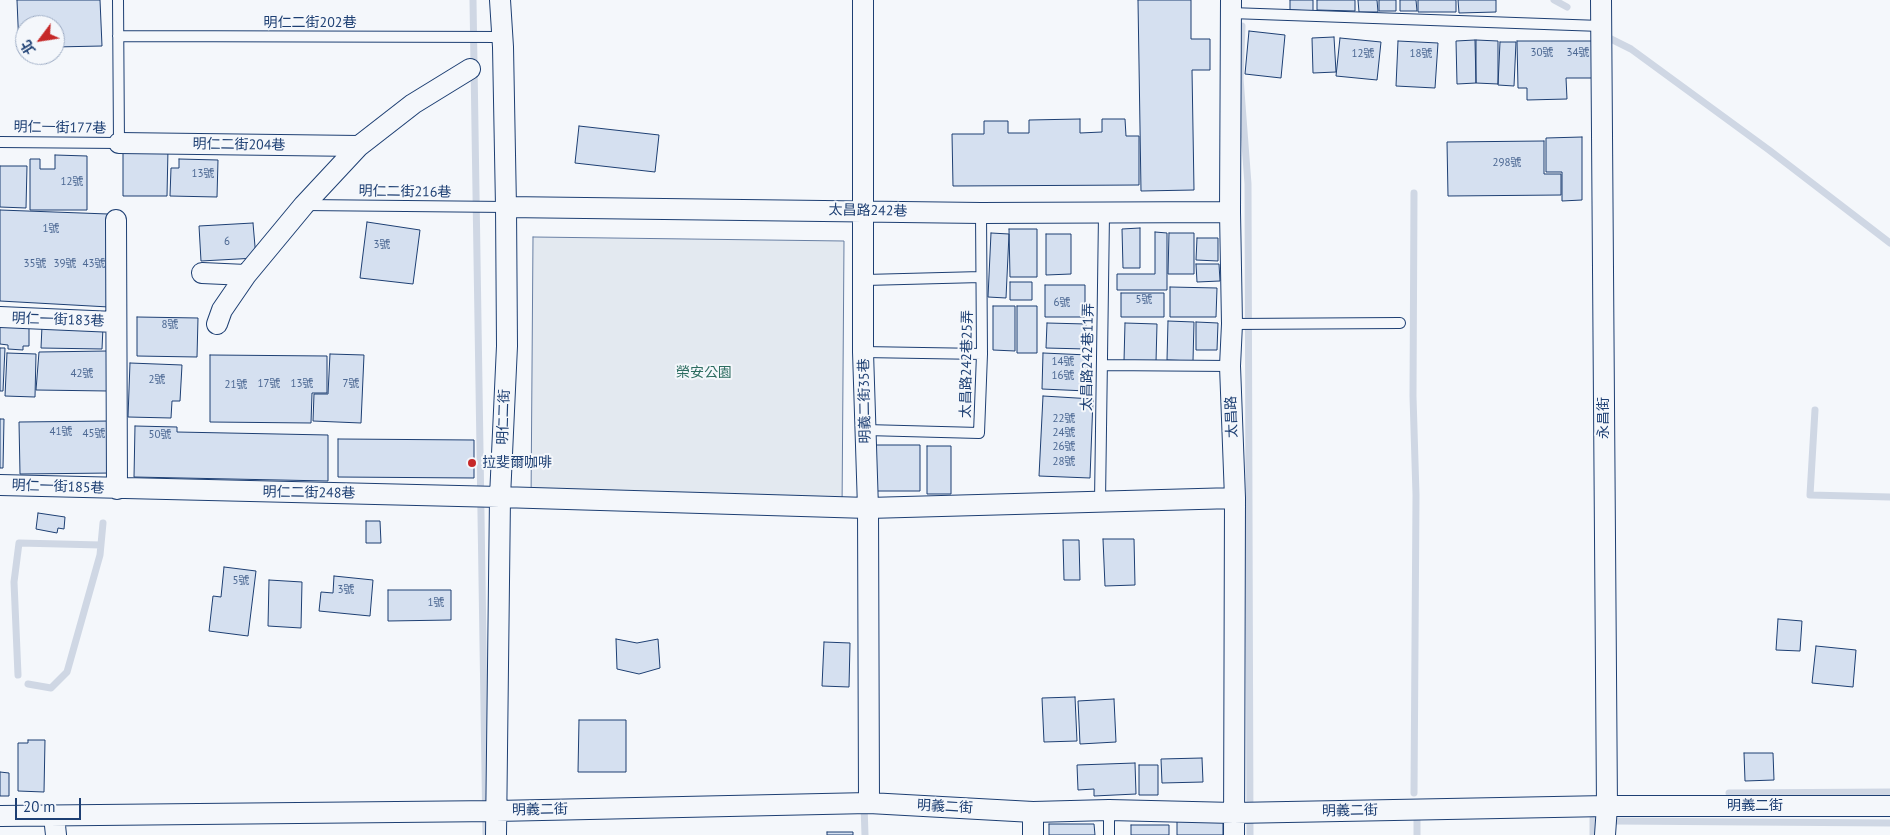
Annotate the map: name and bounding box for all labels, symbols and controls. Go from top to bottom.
north arrow [15,15,65,65]
street label: 明仁二街202巷 [264,15,356,31]
text: 北 [17,37,39,58]
house number: 30號 [1531,46,1553,60]
house number: 34號 [1567,46,1589,60]
house number: 12號 [1352,47,1374,61]
house number: 18號 [1410,47,1432,61]
street label: 明仁一街177巷 [13,119,107,137]
street label: 明仁二街204巷 [192,136,286,154]
house number: 298號 [1493,156,1521,170]
house number: 13號 [192,167,214,181]
house number: 12號 [61,175,83,189]
street label: 明仁二街216巷 [358,183,452,201]
street label: 太昌路242巷 [828,202,908,220]
house number: 1號 [43,222,59,236]
house number: 6 [224,235,230,249]
house number: 3號 [374,238,390,252]
house number: 35號 [24,257,46,271]
house number: 39號 [54,257,76,271]
house number: 43號 [83,257,105,271]
house number: 5號 [1136,293,1152,307]
house number: 6號 [1054,296,1070,310]
street label: 太昌路242巷11弄 [1079,303,1097,411]
street label: 明仁一街183巷 [11,310,105,330]
street label: 太昌路242巷25弄 [958,310,976,418]
house number: 8號 [162,318,178,332]
house number: 14號 [1052,355,1074,369]
street label: 明義二街35巷 [856,358,874,444]
park label: 榮安公園 [676,365,732,381]
house number: 42號 [71,367,93,381]
house number: 16號 [1052,369,1074,383]
house number: 2號 [149,373,165,387]
house number: 17號 [258,377,280,391]
house number: 13號 [291,377,313,391]
house number: 7號 [343,377,359,391]
house number: 21號 [225,378,247,392]
street label: 明仁二街 [495,389,513,445]
street label: 太昌路 [1223,396,1241,438]
street label: 永昌街 [1596,397,1612,439]
house number: 22號 [1053,412,1075,426]
house number: 41號 [50,425,72,439]
house number: 24號 [1053,426,1075,440]
house number: 45號 [83,427,105,441]
house number: 50號 [149,428,171,442]
house number: 26號 [1053,440,1075,454]
place label: 拉斐爾咖啡 [482,455,552,471]
house number: 28號 [1053,455,1075,469]
marker: 拉斐爾咖啡 [466,457,478,469]
street label: 明仁一街185巷 [11,477,105,497]
street label: 明仁二街248巷 [262,484,356,502]
house number: 5號 [233,574,249,588]
house number: 3號 [338,583,354,597]
house number: 1號 [428,596,444,610]
scale bar [18,788,84,820]
text: 20 m [23,797,56,816]
street label: 明義二街 [917,797,973,817]
street label: 明義二街 [1727,798,1783,814]
street label: 明義二街 [512,801,568,819]
street label: 明義二街 [1322,802,1378,820]

